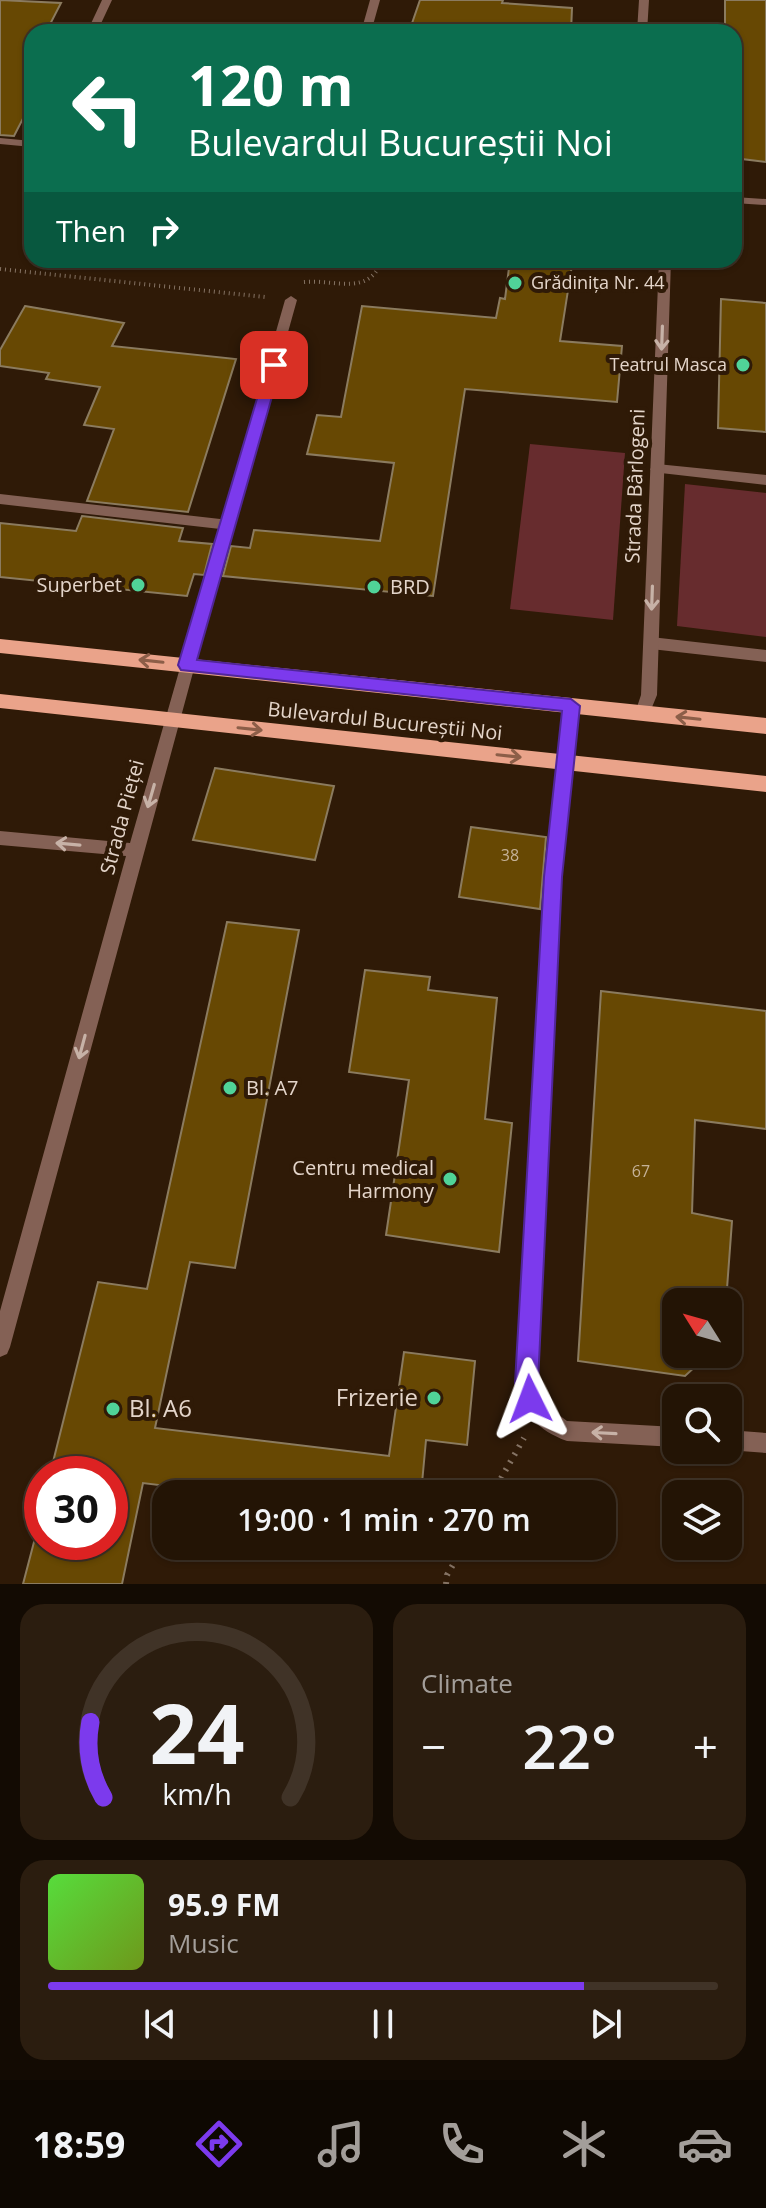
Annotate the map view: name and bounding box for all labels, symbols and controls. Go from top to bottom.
text: 120 m [188,46,354,122]
icon: left [56,56,160,160]
text: Bulevardul Bucureștii Noi [188,118,613,167]
icon: right [142,208,186,252]
text: Then [56,210,126,251]
place label: Grădinița Nr. 44 [531,270,665,294]
marker: Grădinița Nr. 44 [506,274,524,292]
one-way arrow [655,324,670,351]
pin [240,331,308,399]
icon: arrive [252,343,296,387]
place label: Teatrul Masca [610,352,727,376]
marker: Teatrul Masca [734,356,752,374]
street label: Strada Bârlogeni [618,408,651,564]
place label: Superbet [37,571,122,598]
place label: BRD [390,573,430,600]
marker: Superbet [129,576,147,594]
marker: BRD [365,578,383,596]
one-way arrow [645,584,660,611]
one-way arrow [138,654,165,669]
street label: Bulevardul Bucureștii Noi [266,695,504,746]
one-way arrow [675,711,702,726]
one-way arrow [236,722,263,737]
one-way arrow [495,748,522,763]
street label: Strada Pieței [93,757,150,877]
one-way arrow [143,783,157,808]
one-way arrow [55,836,82,851]
house number: 38 [501,844,519,866]
one-way arrow [74,1033,89,1059]
place label: Bl. A7 [246,1074,299,1101]
marker: Bl. A7 [221,1079,239,1097]
place label: Centru medical Harmony [292,1154,435,1204]
house number: 67 [632,1160,650,1182]
marker: Centru medical Harmony [441,1170,459,1188]
north arrow [662,1288,742,1368]
map controls [662,1288,742,1560]
position arrow [488,1357,572,1441]
place label: Frizerie [336,1380,418,1413]
button: search [662,1384,742,1464]
marker: Frizerie [425,1389,443,1407]
place label: Bl. A6 [129,1391,192,1424]
marker: Bl. A6 [104,1400,122,1418]
one-way arrow [591,1425,618,1440]
speed limit sign: 30 [24,1456,128,1560]
button: layers [662,1480,742,1560]
text: 19:00 · 1 min · 270 m [237,1499,531,1540]
text: Climate [421,1665,513,1701]
text: 24 [149,1675,244,1788]
text: 22° [522,1705,617,1787]
text: − [421,1716,446,1776]
text: + [693,1716,718,1776]
text: km/h [162,1774,231,1813]
text: 95.9 FM [168,1884,281,1925]
text: Music [168,1925,239,1961]
icon: previous [138,2002,182,2046]
icon: pause [361,2002,405,2046]
icon: next [584,2002,628,2046]
icon: directions [191,2116,247,2172]
icon: music [313,2116,369,2172]
icon: phone [434,2116,490,2172]
icon: climate [556,2116,612,2172]
icon: car [677,2116,733,2172]
text: 18:59 [33,2120,125,2169]

